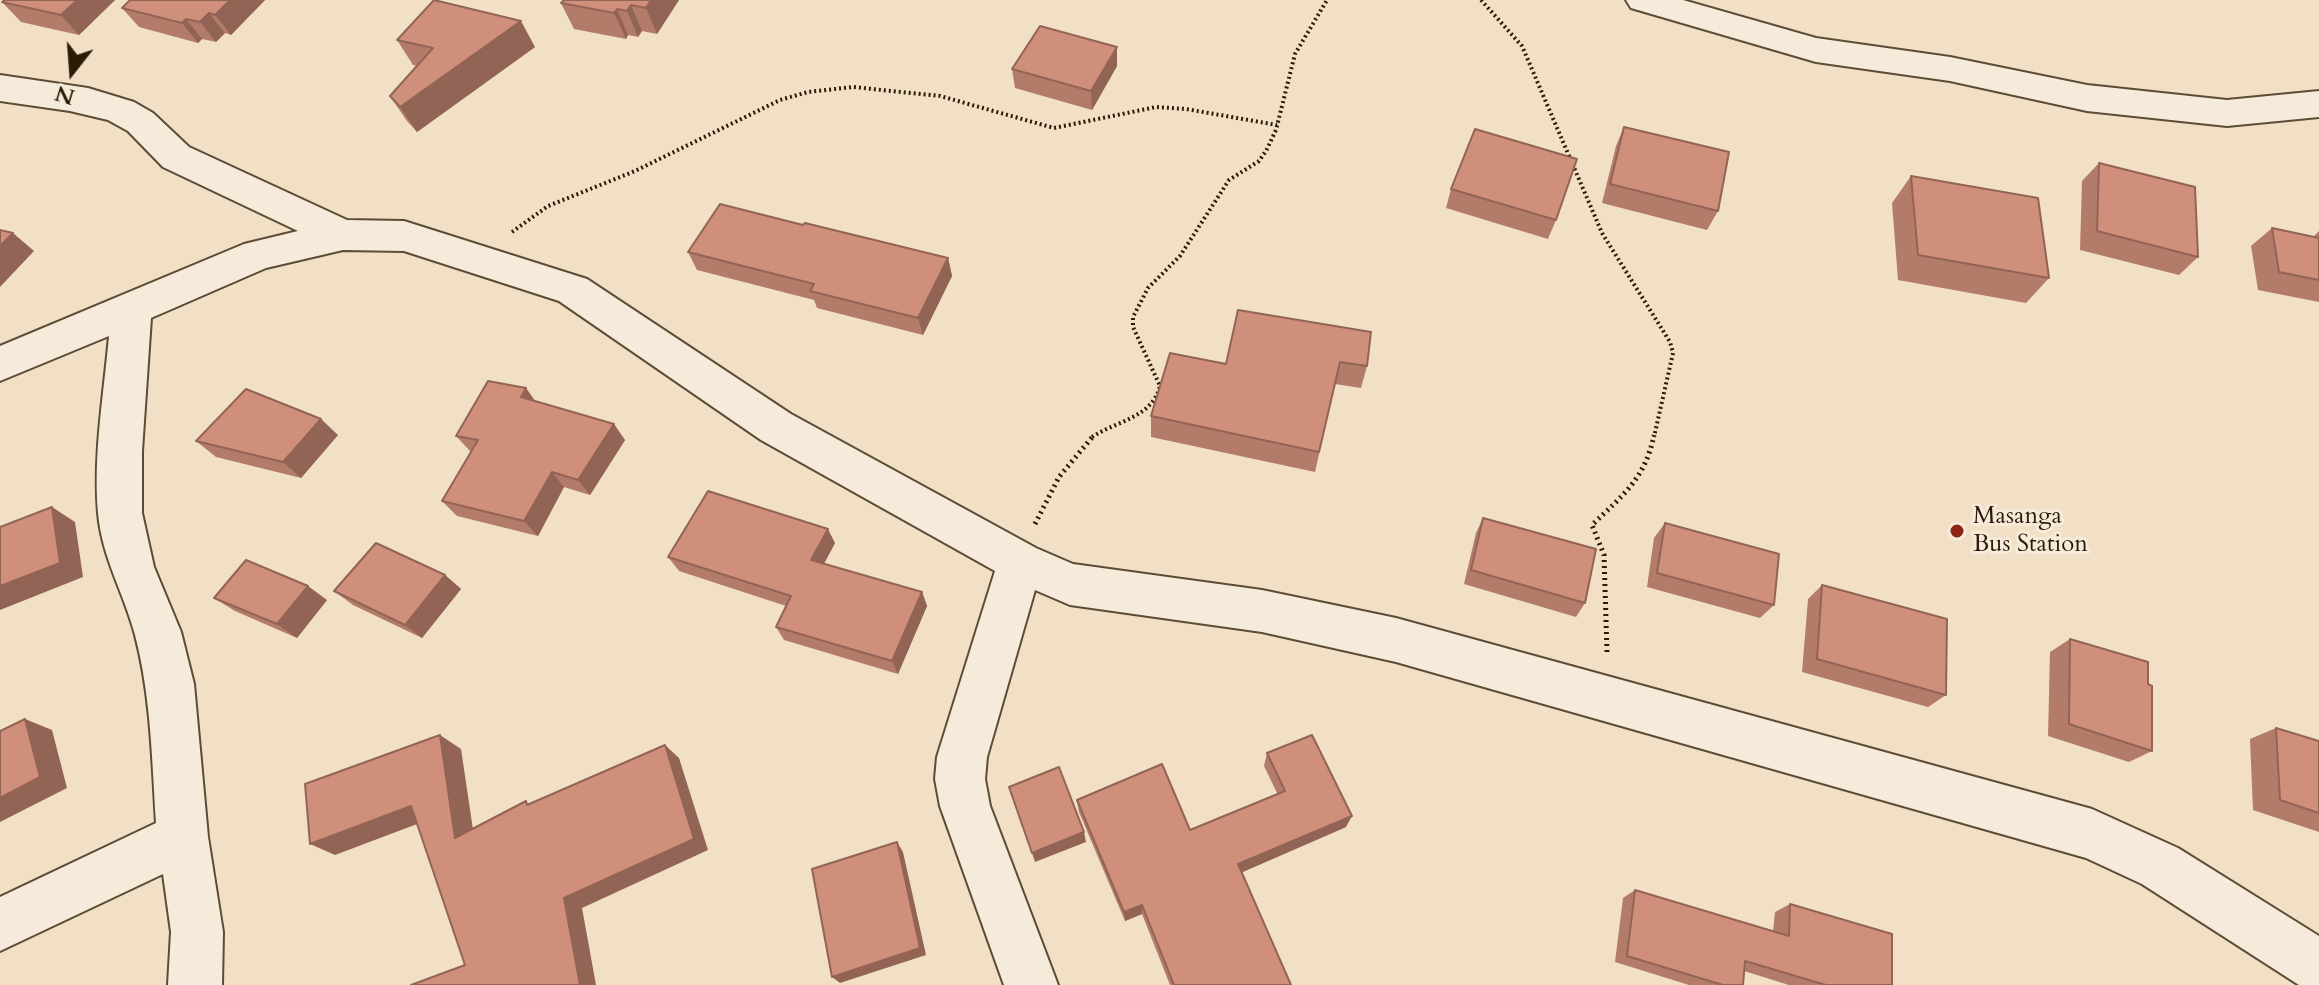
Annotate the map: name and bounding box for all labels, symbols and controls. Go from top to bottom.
north arrow [32,32,112,112]
text: N [51,78,78,112]
place label: Masanga Bus Station [1973,503,2088,559]
marker: Masanga Bus Station [1948,522,1966,540]

